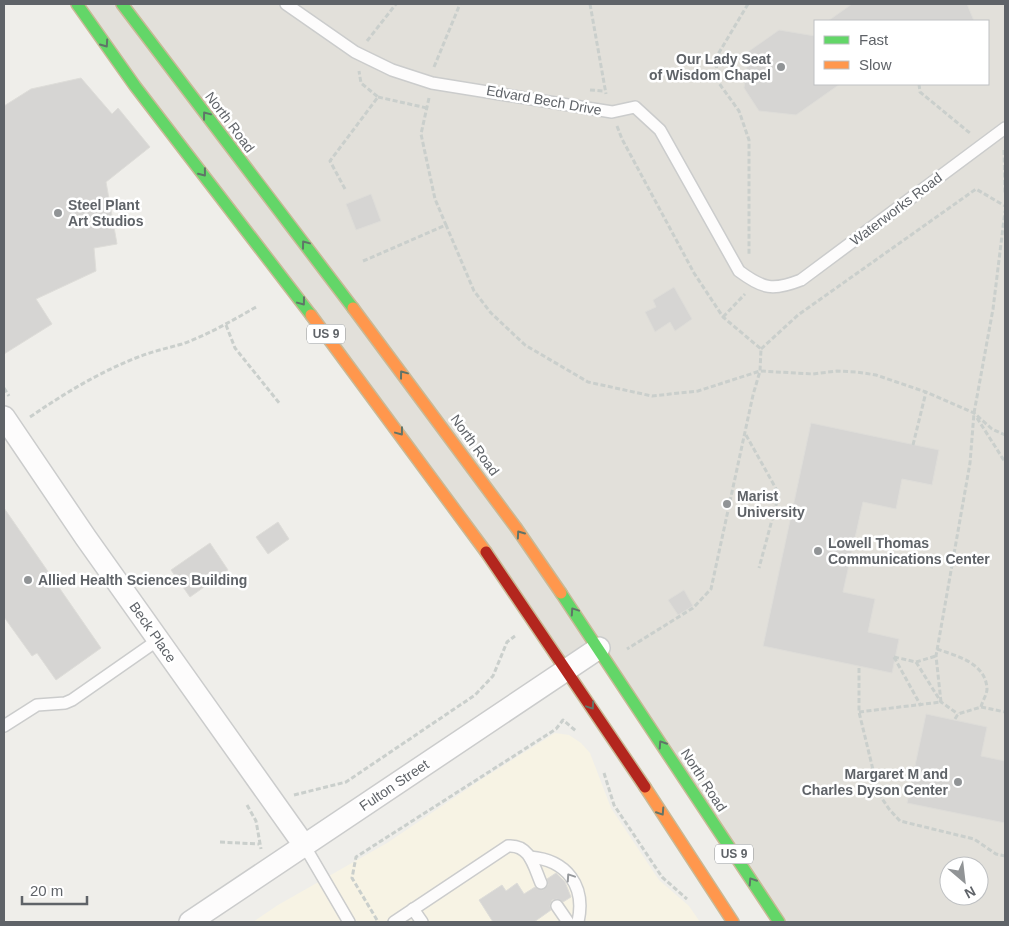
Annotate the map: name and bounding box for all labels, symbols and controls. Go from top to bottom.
legend [814,20,989,85]
text: Fast [859,31,889,48]
one-way arrow [99,38,108,48]
place label: Our Lady Seat of Wisdom Chapel [649,51,771,83]
text: Slow [859,56,892,73]
marker: Our Lady Seat of Wisdom Chapel [775,61,787,73]
street label: Edvard Bech Drive [485,82,603,118]
street label: North Road [202,89,258,155]
one-way arrow [203,111,212,121]
one-way arrow [197,167,206,177]
street label: Waterworks Road [847,169,945,249]
place label: Steel Plant Art Studios [68,197,144,229]
marker: Steel Plant Art Studios [52,207,64,219]
one-way arrow [302,240,311,250]
one-way arrow [296,296,305,306]
road number: US 9 [307,324,345,344]
one-way arrow [400,370,409,380]
street label: North Road [447,411,503,479]
one-way arrow [394,426,403,436]
place label: Marist University [737,488,805,520]
marker: Marist University [721,498,733,510]
one-way arrow [517,530,526,539]
place label: Lowell Thomas Communications Center [828,535,990,567]
marker: Lowell Thomas Communications Center [812,545,824,557]
place label: Allied Health Sciences Building [38,572,247,588]
marker: Allied Health Sciences Building [22,574,34,586]
street label: Beck Place [126,599,180,665]
one-way arrow [571,607,580,616]
one-way arrow [585,700,594,710]
one-way arrow [659,741,669,750]
street label: North Road [678,746,730,814]
street label: Fulton Street [356,756,432,814]
place label: Margaret M and Charles Dyson Center [802,766,949,798]
marker: Margaret M and Charles Dyson Center [952,776,964,788]
one-way arrow [655,806,664,815]
road number: US 9 [715,844,753,864]
north arrow [939,856,989,906]
scale bar [22,874,88,906]
one-way arrow [567,874,576,883]
one-way arrow [749,878,759,887]
text: 20 m [30,882,63,899]
text: N [962,883,978,902]

